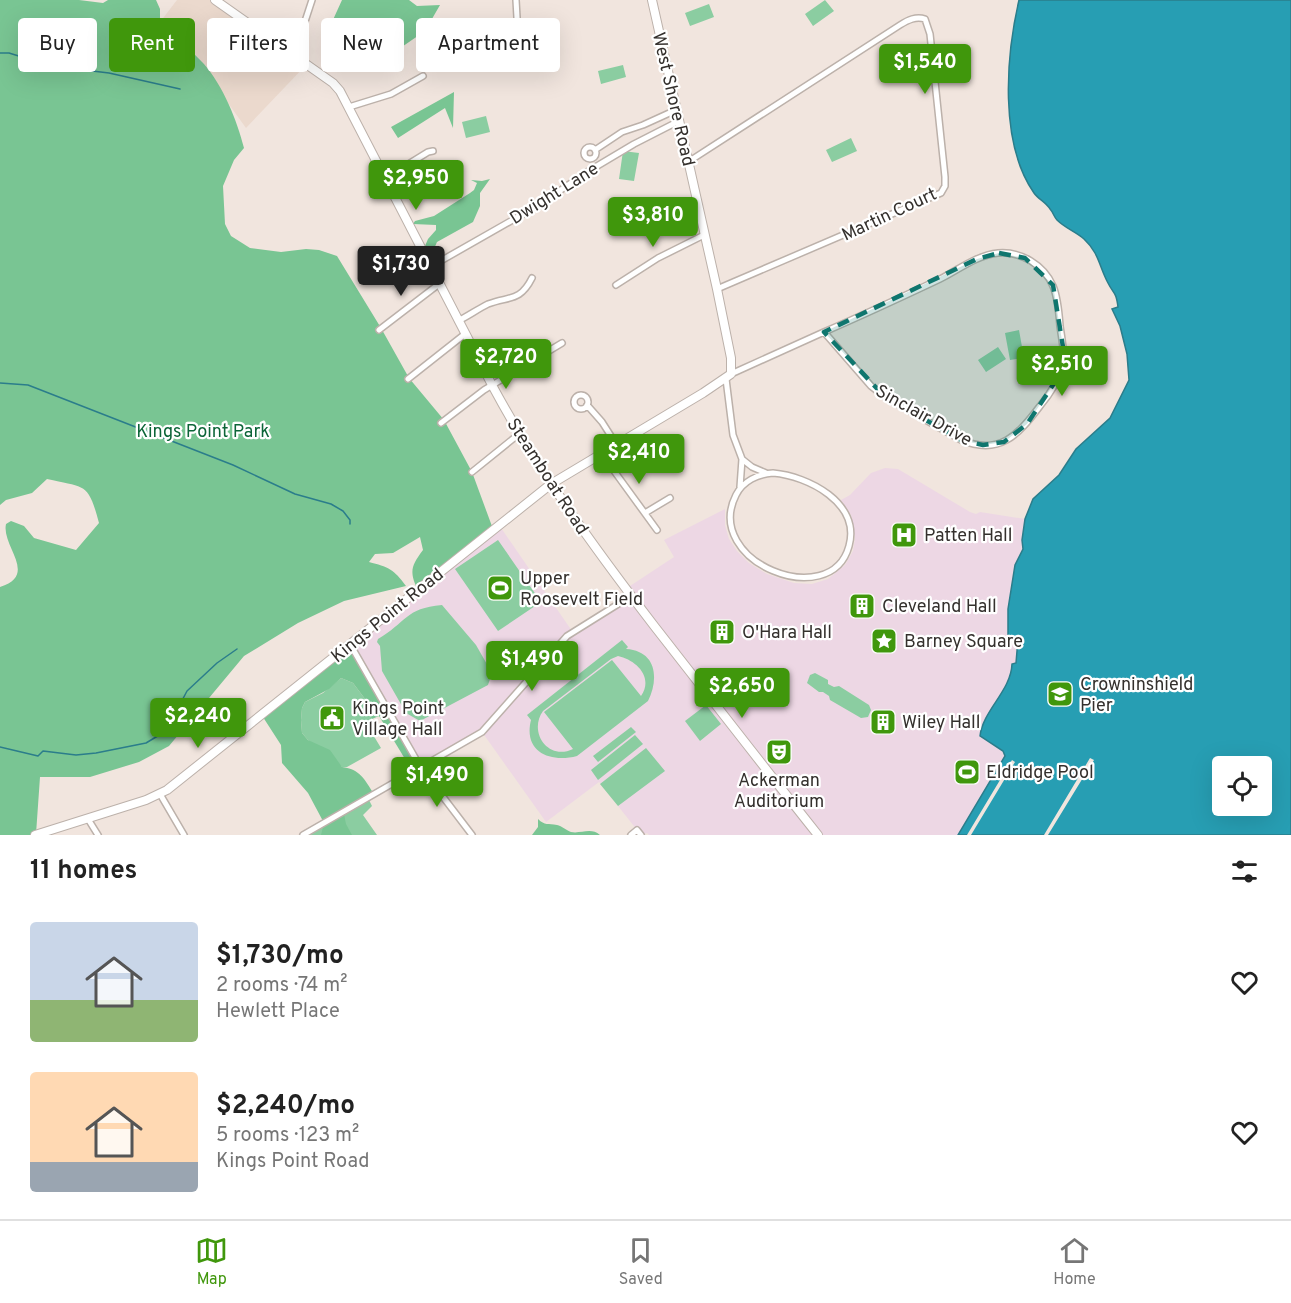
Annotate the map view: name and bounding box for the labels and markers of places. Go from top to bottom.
pin: $1,540 [876,44,974,95]
pin: $2,950 [367,160,465,211]
pin: $3,810 [604,197,702,248]
pin: $1,730 [352,246,450,297]
pin: $2,720 [457,339,555,390]
pin: $2,510 [1013,346,1111,397]
pin: $2,410 [590,434,688,485]
hospital icon: Patten Hall [889,520,919,550]
place label: Patten Hall [924,525,1013,548]
place label: Upper Roosevelt Field [520,568,643,612]
sports icon: Upper Roosevelt Field [485,573,515,603]
building icon: Cleveland Hall [847,591,877,621]
place label: Cleveland Hall [882,596,997,619]
building icon: O'Hara Hall [707,617,737,647]
place label: O'Hara Hall [742,622,832,645]
place icon: Barney Square [869,626,899,656]
place label: Barney Square [904,631,1023,654]
pin: $1,490 [483,641,581,692]
pin: $2,650 [693,668,791,719]
place label: Crowninshield Pier [1080,674,1193,718]
school or university icon: Crowninshield Pier [1045,679,1075,709]
pin: $2,240 [149,698,247,749]
place label: Kings Point Village Hall [352,698,444,742]
public building icon: Kings Point Village Hall [317,703,347,733]
building icon: Wiley Hall [868,707,898,737]
place label: Wiley Hall [902,712,980,735]
theatre icon: Ackerman Auditorium [764,737,794,767]
pin: $1,490 [388,757,486,808]
sports icon: Eldridge Pool [952,757,982,787]
place label: Eldridge Pool [986,762,1094,785]
place label: Ackerman Auditorium [734,770,824,814]

